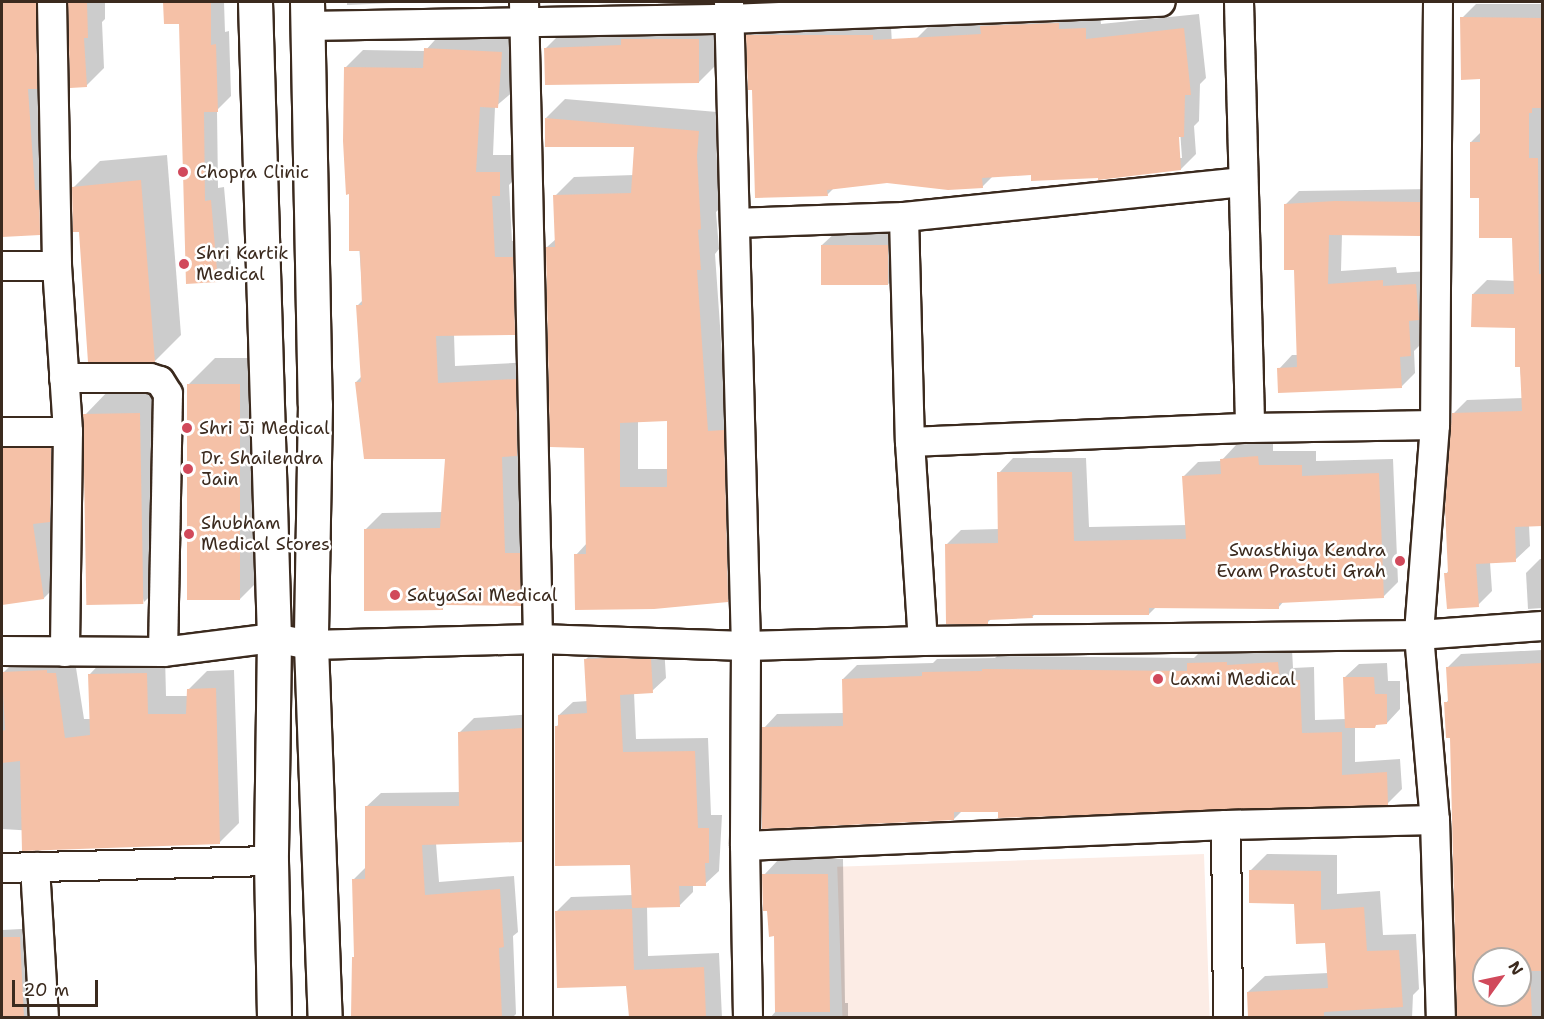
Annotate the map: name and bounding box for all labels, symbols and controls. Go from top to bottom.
place label: Chopra Clinic [196,161,309,183]
marker: Chopra Clinic [174,163,192,181]
place label: Shri Kartik Medical [196,243,289,286]
marker: Shri Kartik Medical [177,257,191,271]
place label: Shri Ji Medical [199,417,330,439]
marker: Shri Ji Medical [180,421,194,435]
place label: Dr. Shailendra Jain [201,448,323,490]
marker: Dr. Shailendra Jain [179,460,197,478]
place label: Shubham Medical Stores [201,513,330,556]
marker: Shubham Medical Stores [182,527,196,541]
place label: Swasthiya Kendra Evam Prastuti Grah [1216,540,1386,582]
marker: Swasthiya Kendra Evam Prastuti Grah [1391,552,1409,570]
place label: SatyaSai Medical [407,584,557,606]
marker: SatyaSai Medical [388,588,402,602]
place label: Laxmi Medical [1170,668,1296,690]
marker: Laxmi Medical [1151,672,1165,686]
north arrow [1472,947,1532,1007]
text: N [1504,957,1528,979]
scale bar [15,968,100,1006]
text: 20 m [23,978,69,1002]

